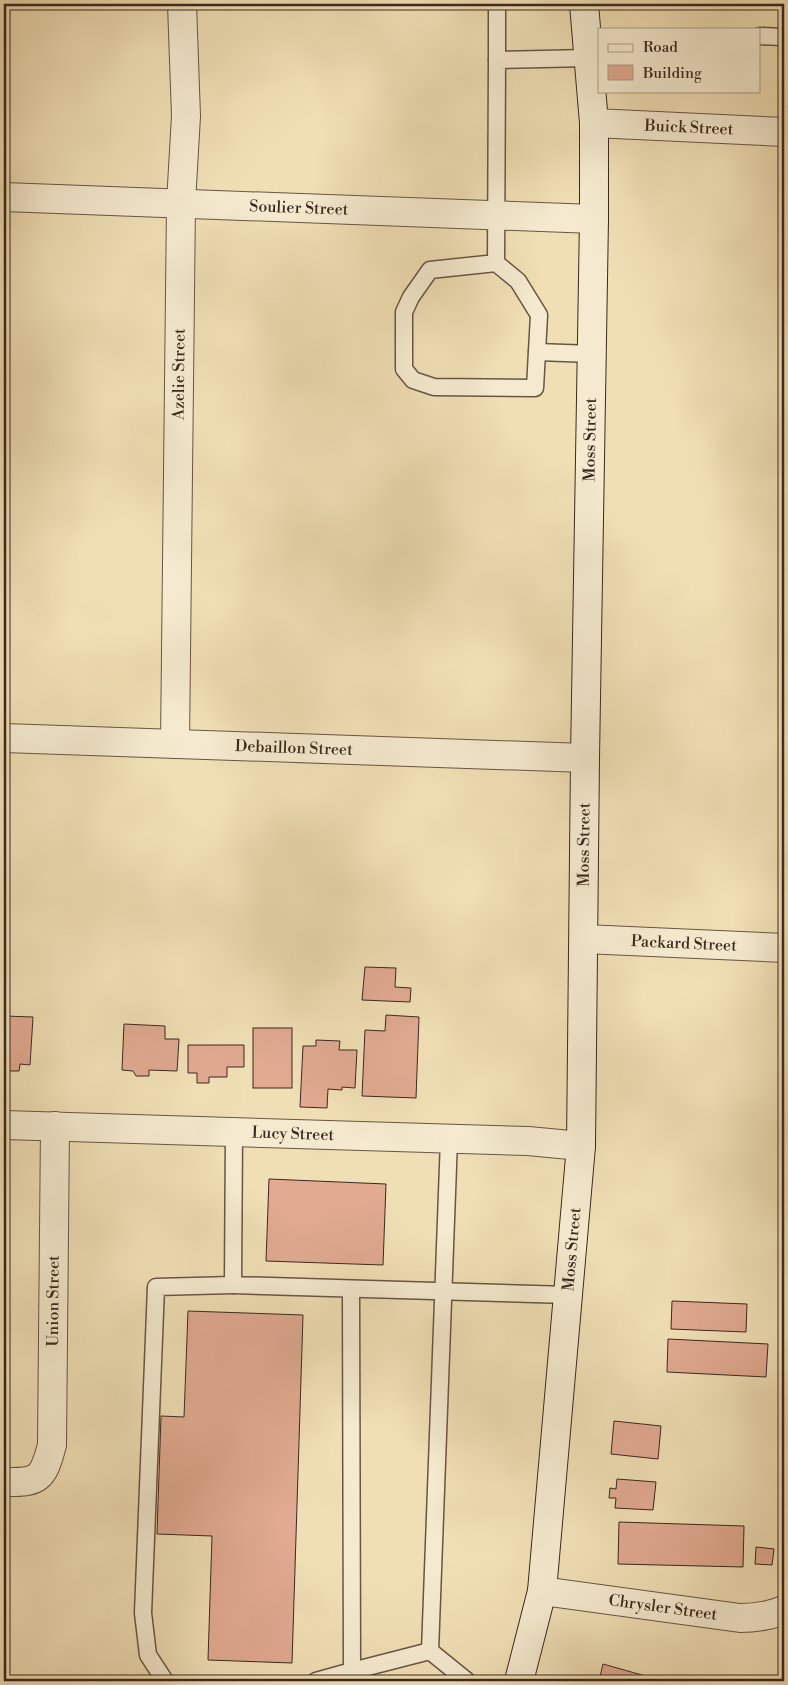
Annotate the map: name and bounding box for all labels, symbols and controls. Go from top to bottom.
legend [598,28,760,92]
text: Road [643,38,678,57]
text: Building [642,64,702,83]
street label: Buick Street [643,115,734,140]
street label: Soulier Street [249,196,349,220]
street label: Azelie Street [169,328,190,421]
street label: Moss Street [580,397,601,482]
street label: Debaillon Street [235,736,353,760]
street label: Moss Street [574,802,595,887]
street label: Packard Street [630,931,738,956]
street label: Lucy Street [251,1123,335,1145]
street label: Moss Street [558,1206,586,1292]
street label: Union Street [43,1255,64,1347]
street label: Chrysler Street [607,1590,719,1625]

